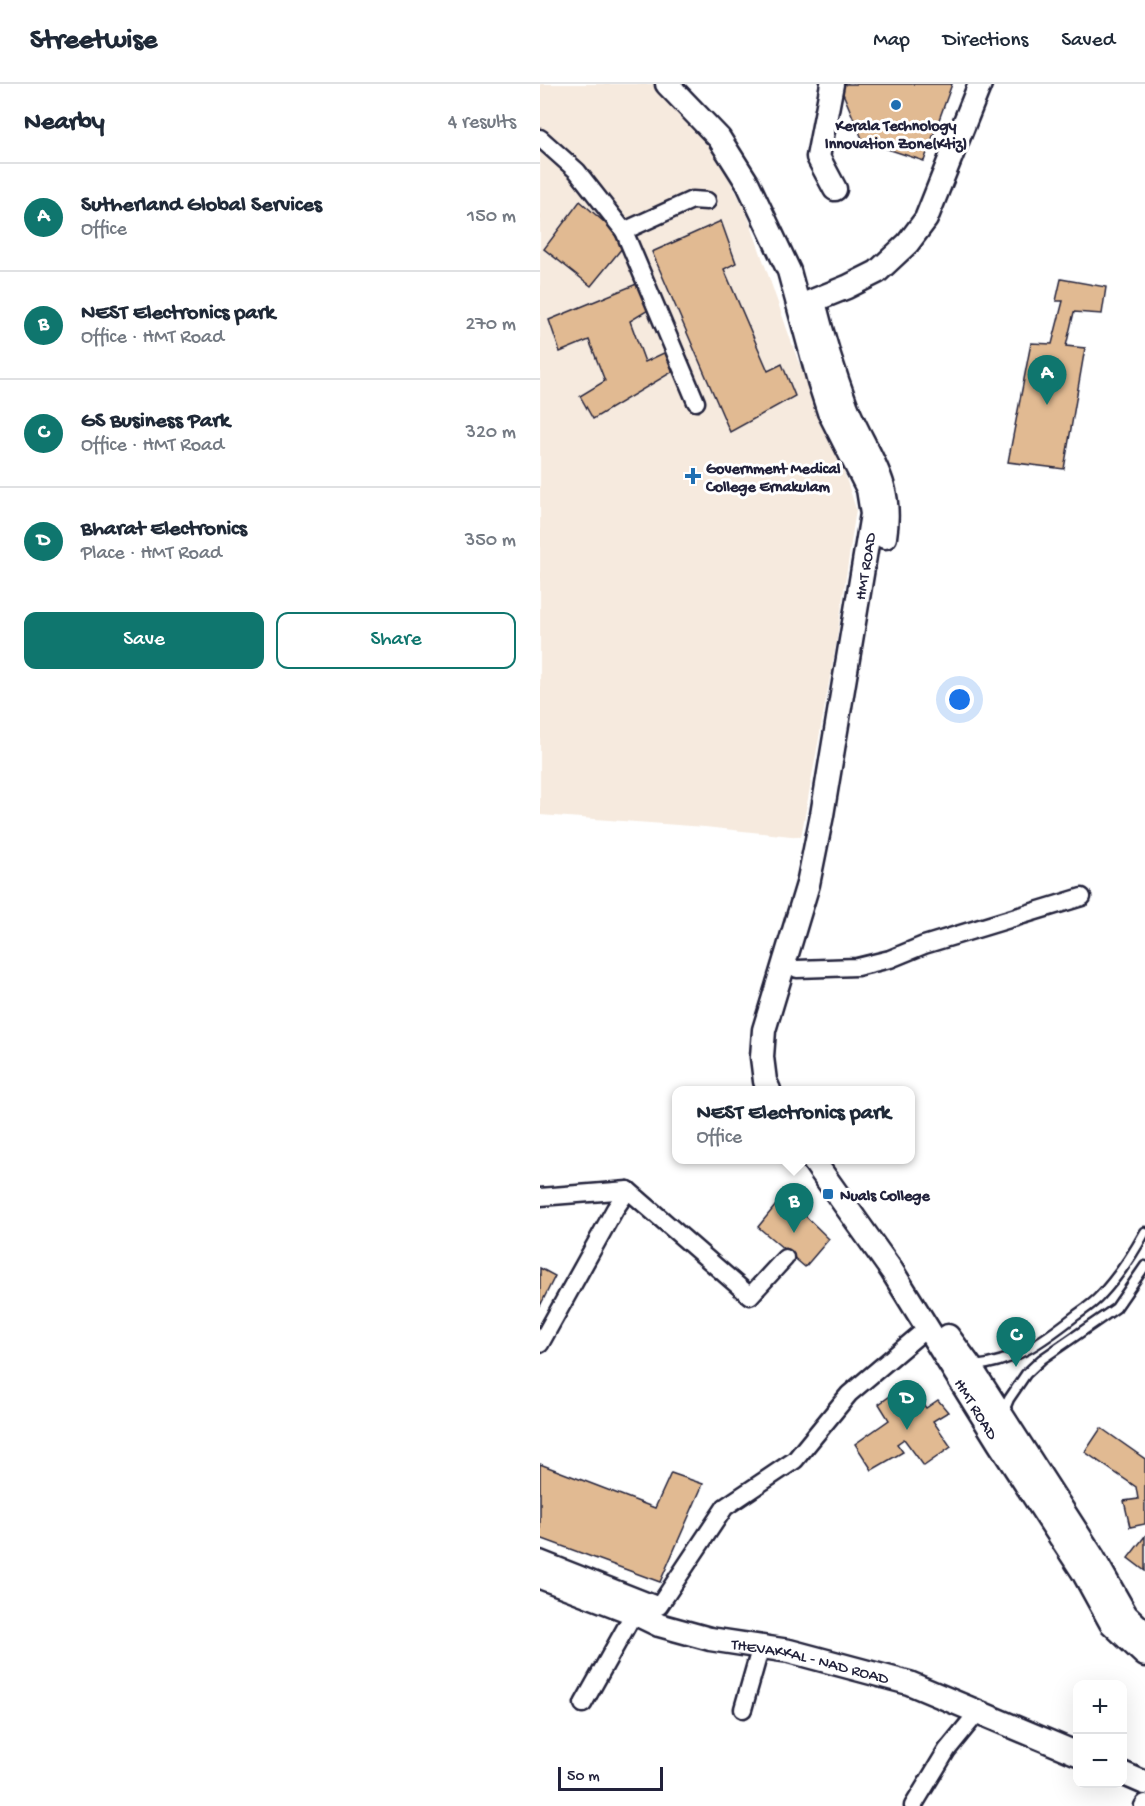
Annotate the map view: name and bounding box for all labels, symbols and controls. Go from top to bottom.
text: Streetwise [30,25,157,58]
text: Map [873,29,910,54]
text: Directions [943,29,1028,54]
text: Saved [1061,29,1115,54]
marker: Kerala Technology Innovation Zone(Ktiz) [889,98,903,112]
text: Nearby [24,108,105,139]
text: 4 results [448,112,516,135]
place label: Kerala Technology Innovation Zone(Ktiz) [825,118,967,155]
text: Sutherland Global Services [81,193,322,219]
text: A [38,206,49,229]
text: 150 m [467,206,516,229]
text: Office [81,219,127,242]
text: NEST Electronics park [81,301,275,327]
text: B [38,314,49,337]
text: 270 m [466,314,516,337]
text: Office · HMT Road [81,327,224,350]
pin: A [1028,356,1066,405]
text: GS Business Park [81,409,230,435]
text: C [38,422,49,445]
text: 320 m [466,422,516,445]
text: Office · HMT Road [81,435,224,458]
place label: Government Medical College Ernakulam [705,461,841,498]
marker: Government Medical College Ernakulam [684,467,702,485]
text: Bharat Electronics [81,517,247,543]
text: D [37,530,50,553]
text: 350 m [465,530,516,553]
street label: HMT ROAD [853,531,882,602]
text: Place · HMT Road [81,543,222,566]
button: Save [24,612,264,669]
button: Share [276,612,516,669]
your location [945,685,974,714]
popup [672,1086,915,1164]
text: NEST Electronics park [696,1101,891,1127]
text: Office [696,1127,742,1150]
pin: B [774,1184,814,1233]
marker: Nuals College [821,1187,835,1201]
place label: Nuals College [840,1188,930,1207]
pin: C [996,1318,1036,1367]
street label: HMT ROAD [948,1376,1001,1445]
pin: D [888,1380,926,1430]
street label: THEVAKKAL - NAD ROAD [729,1636,891,1690]
map controls [1073,1680,1127,1788]
button: + [1073,1680,1127,1734]
button: − [1073,1734,1127,1788]
scale bar [558,1764,663,1792]
text: 50 m [567,1768,600,1787]

